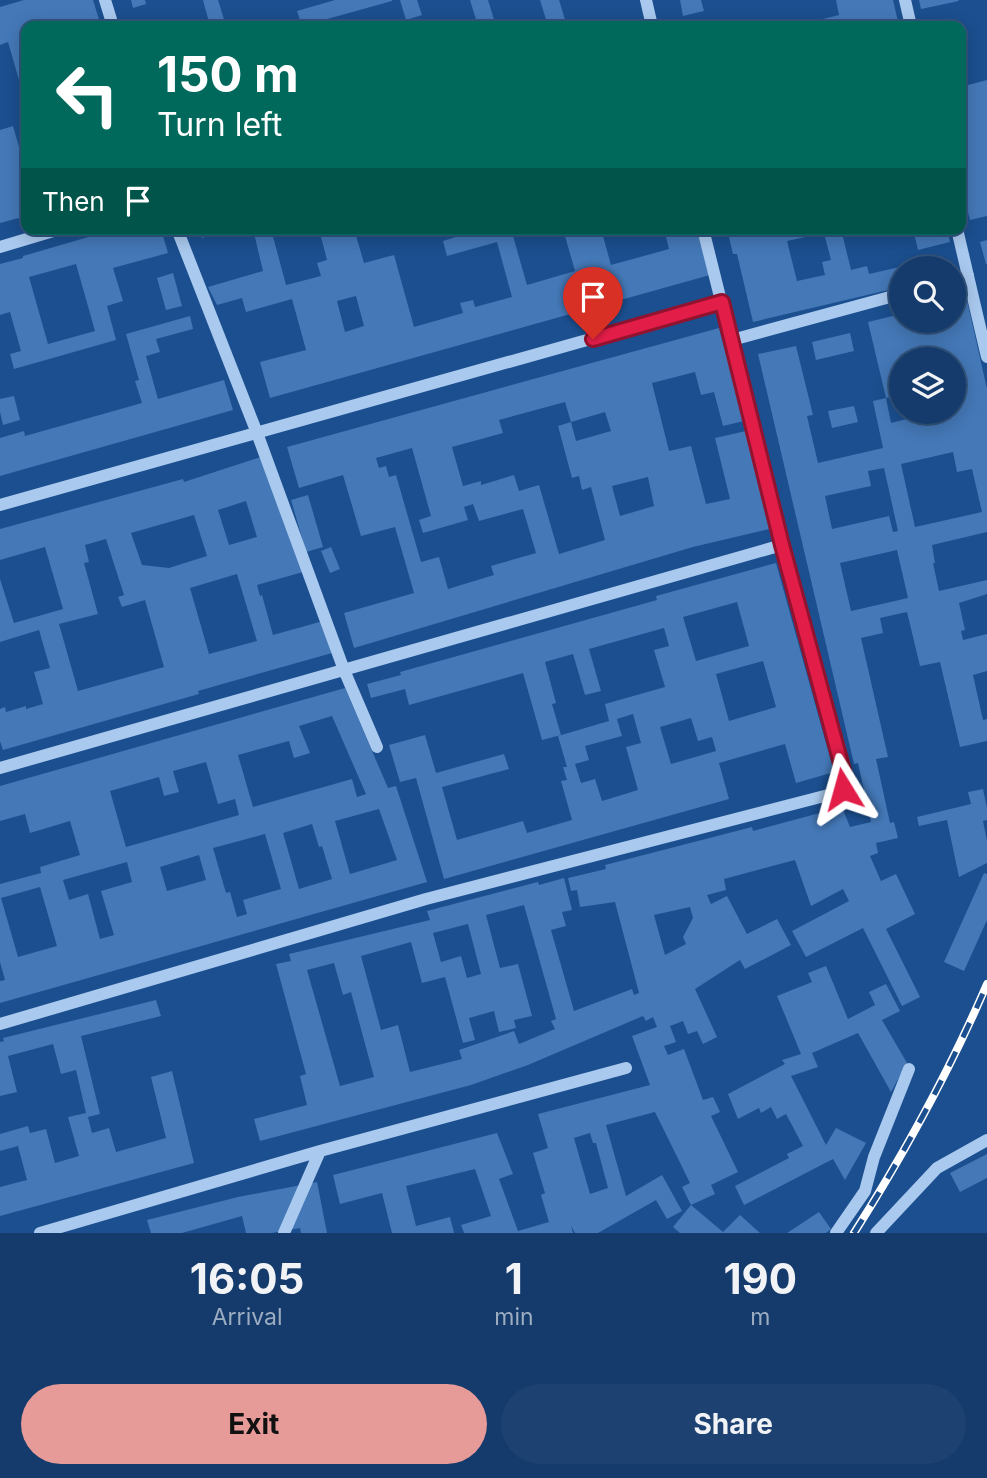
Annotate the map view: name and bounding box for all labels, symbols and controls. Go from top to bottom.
text: 150 m [157,45,299,104]
icon: left [42,49,133,140]
text: Turn left [157,105,282,144]
icon: arrive [119,182,157,220]
text: Then [42,186,105,217]
map controls [889,256,966,424]
button: search [889,256,966,333]
pin [563,267,623,339]
icon: arrive [574,278,612,316]
button: layers [889,347,966,424]
position arrow [806,752,880,826]
text: 16:05 [190,1253,304,1304]
text: 1 [505,1253,523,1304]
text: 190 [723,1253,797,1304]
text: Arrival [212,1303,283,1331]
text: min [494,1303,534,1331]
text: m [750,1303,770,1331]
button: Exit [21,1384,487,1464]
button: Share [501,1384,966,1464]

